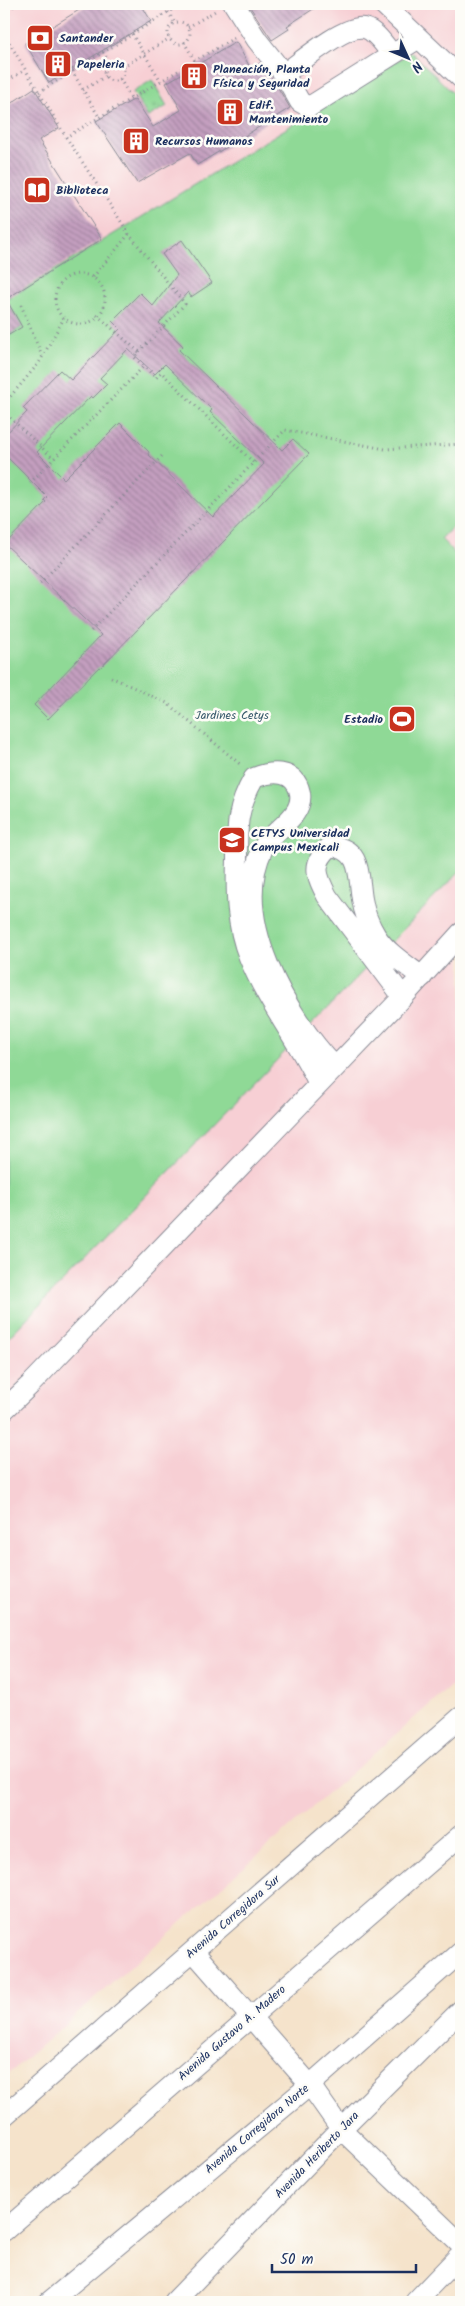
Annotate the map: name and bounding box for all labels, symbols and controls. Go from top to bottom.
bank icon: Santander [25,23,55,53]
place label: Santander [59,29,114,48]
north arrow [382,32,432,82]
building icon: Papeleria [43,49,73,79]
place label: Papeleria [77,55,125,74]
text: N [406,56,428,77]
place label: Planeación, Planta Física y Seguridad [213,60,310,93]
building icon: Planeación, Planta Física y Seguridad [179,61,209,91]
place label: Edif. Mantenimiento [249,96,329,129]
building icon: Edif. Mantenimiento [215,97,245,127]
building icon: Recursos Humanos [121,126,151,156]
place label: Recursos Humanos [155,132,253,151]
library icon: Biblioteca [22,175,52,205]
place label: Biblioteca [56,181,108,200]
sports icon: Estadio [387,704,417,734]
park label: Jardines Cetys [195,706,269,725]
place label: Estadio [344,710,384,729]
place label: CETYS Universidad Campus Mexicali [251,824,350,857]
school or university icon: CETYS Universidad Campus Mexicali [217,825,247,855]
street label: Avenida Corregidora Sur [182,1870,285,1964]
street label: Avenida Gustavo A. Madero [174,1981,290,2085]
street label: Avenida Corregidora Norte [201,2079,314,2179]
street label: Avenida Heriberto Jara [270,2107,364,2203]
scale bar [272,2241,416,2273]
text: 50 m [280,2248,314,2272]

